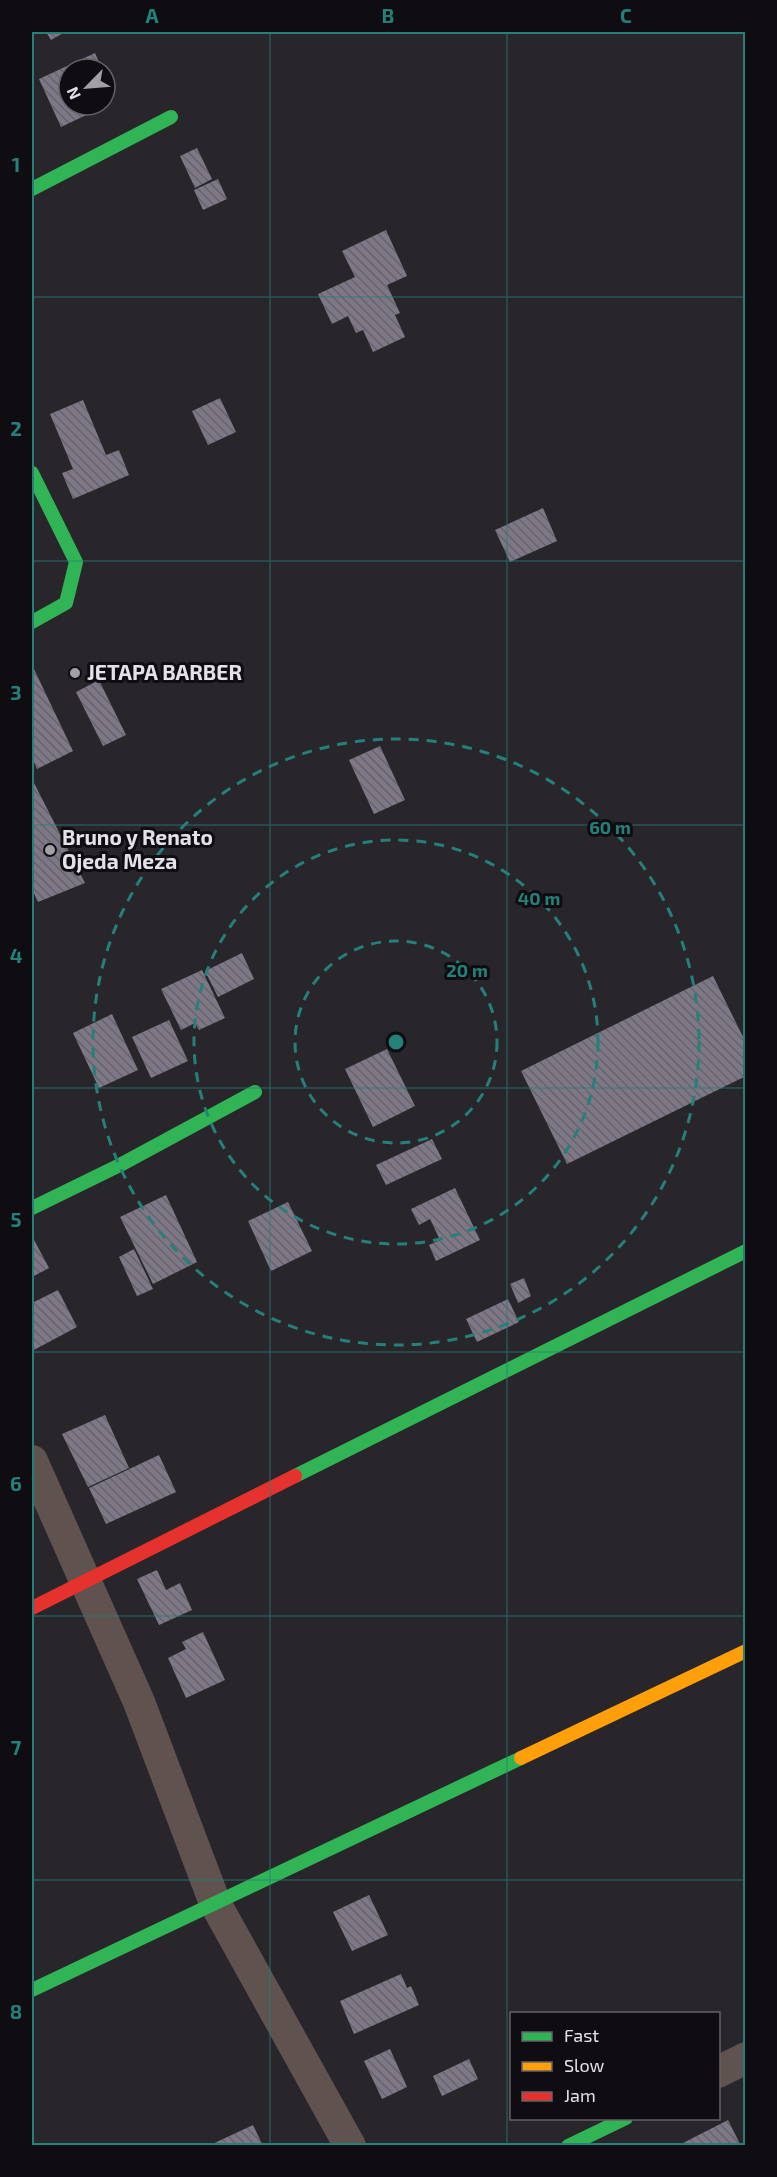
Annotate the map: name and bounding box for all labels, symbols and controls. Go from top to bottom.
text: A [145,3,159,27]
text: B [382,3,394,27]
text: C [620,3,632,27]
north arrow [57,57,117,117]
text: N [62,84,84,103]
text: 1 [12,152,20,176]
text: 2 [10,416,22,440]
place label: JETAPA BARBER [87,659,242,684]
marker: JETAPA BARBER [68,666,82,680]
text: 3 [10,680,22,704]
text: 60 m [589,816,631,838]
place label: Bruno y Renato Ojeda Meza [62,824,213,873]
marker: Bruno y Renato Ojeda Meza [43,843,57,857]
text: 40 m [518,887,560,909]
text: 4 [10,943,23,967]
text: 20 m [446,959,488,981]
centre of rings [386,1032,406,1052]
text: 5 [10,1207,22,1231]
text: 6 [10,1471,22,1495]
text: 7 [11,1735,22,1759]
text: 8 [10,1999,22,2023]
legend [510,2012,720,2120]
text: Fast [564,2024,599,2046]
text: Slow [564,2054,605,2076]
text: Jam [564,2084,596,2106]

